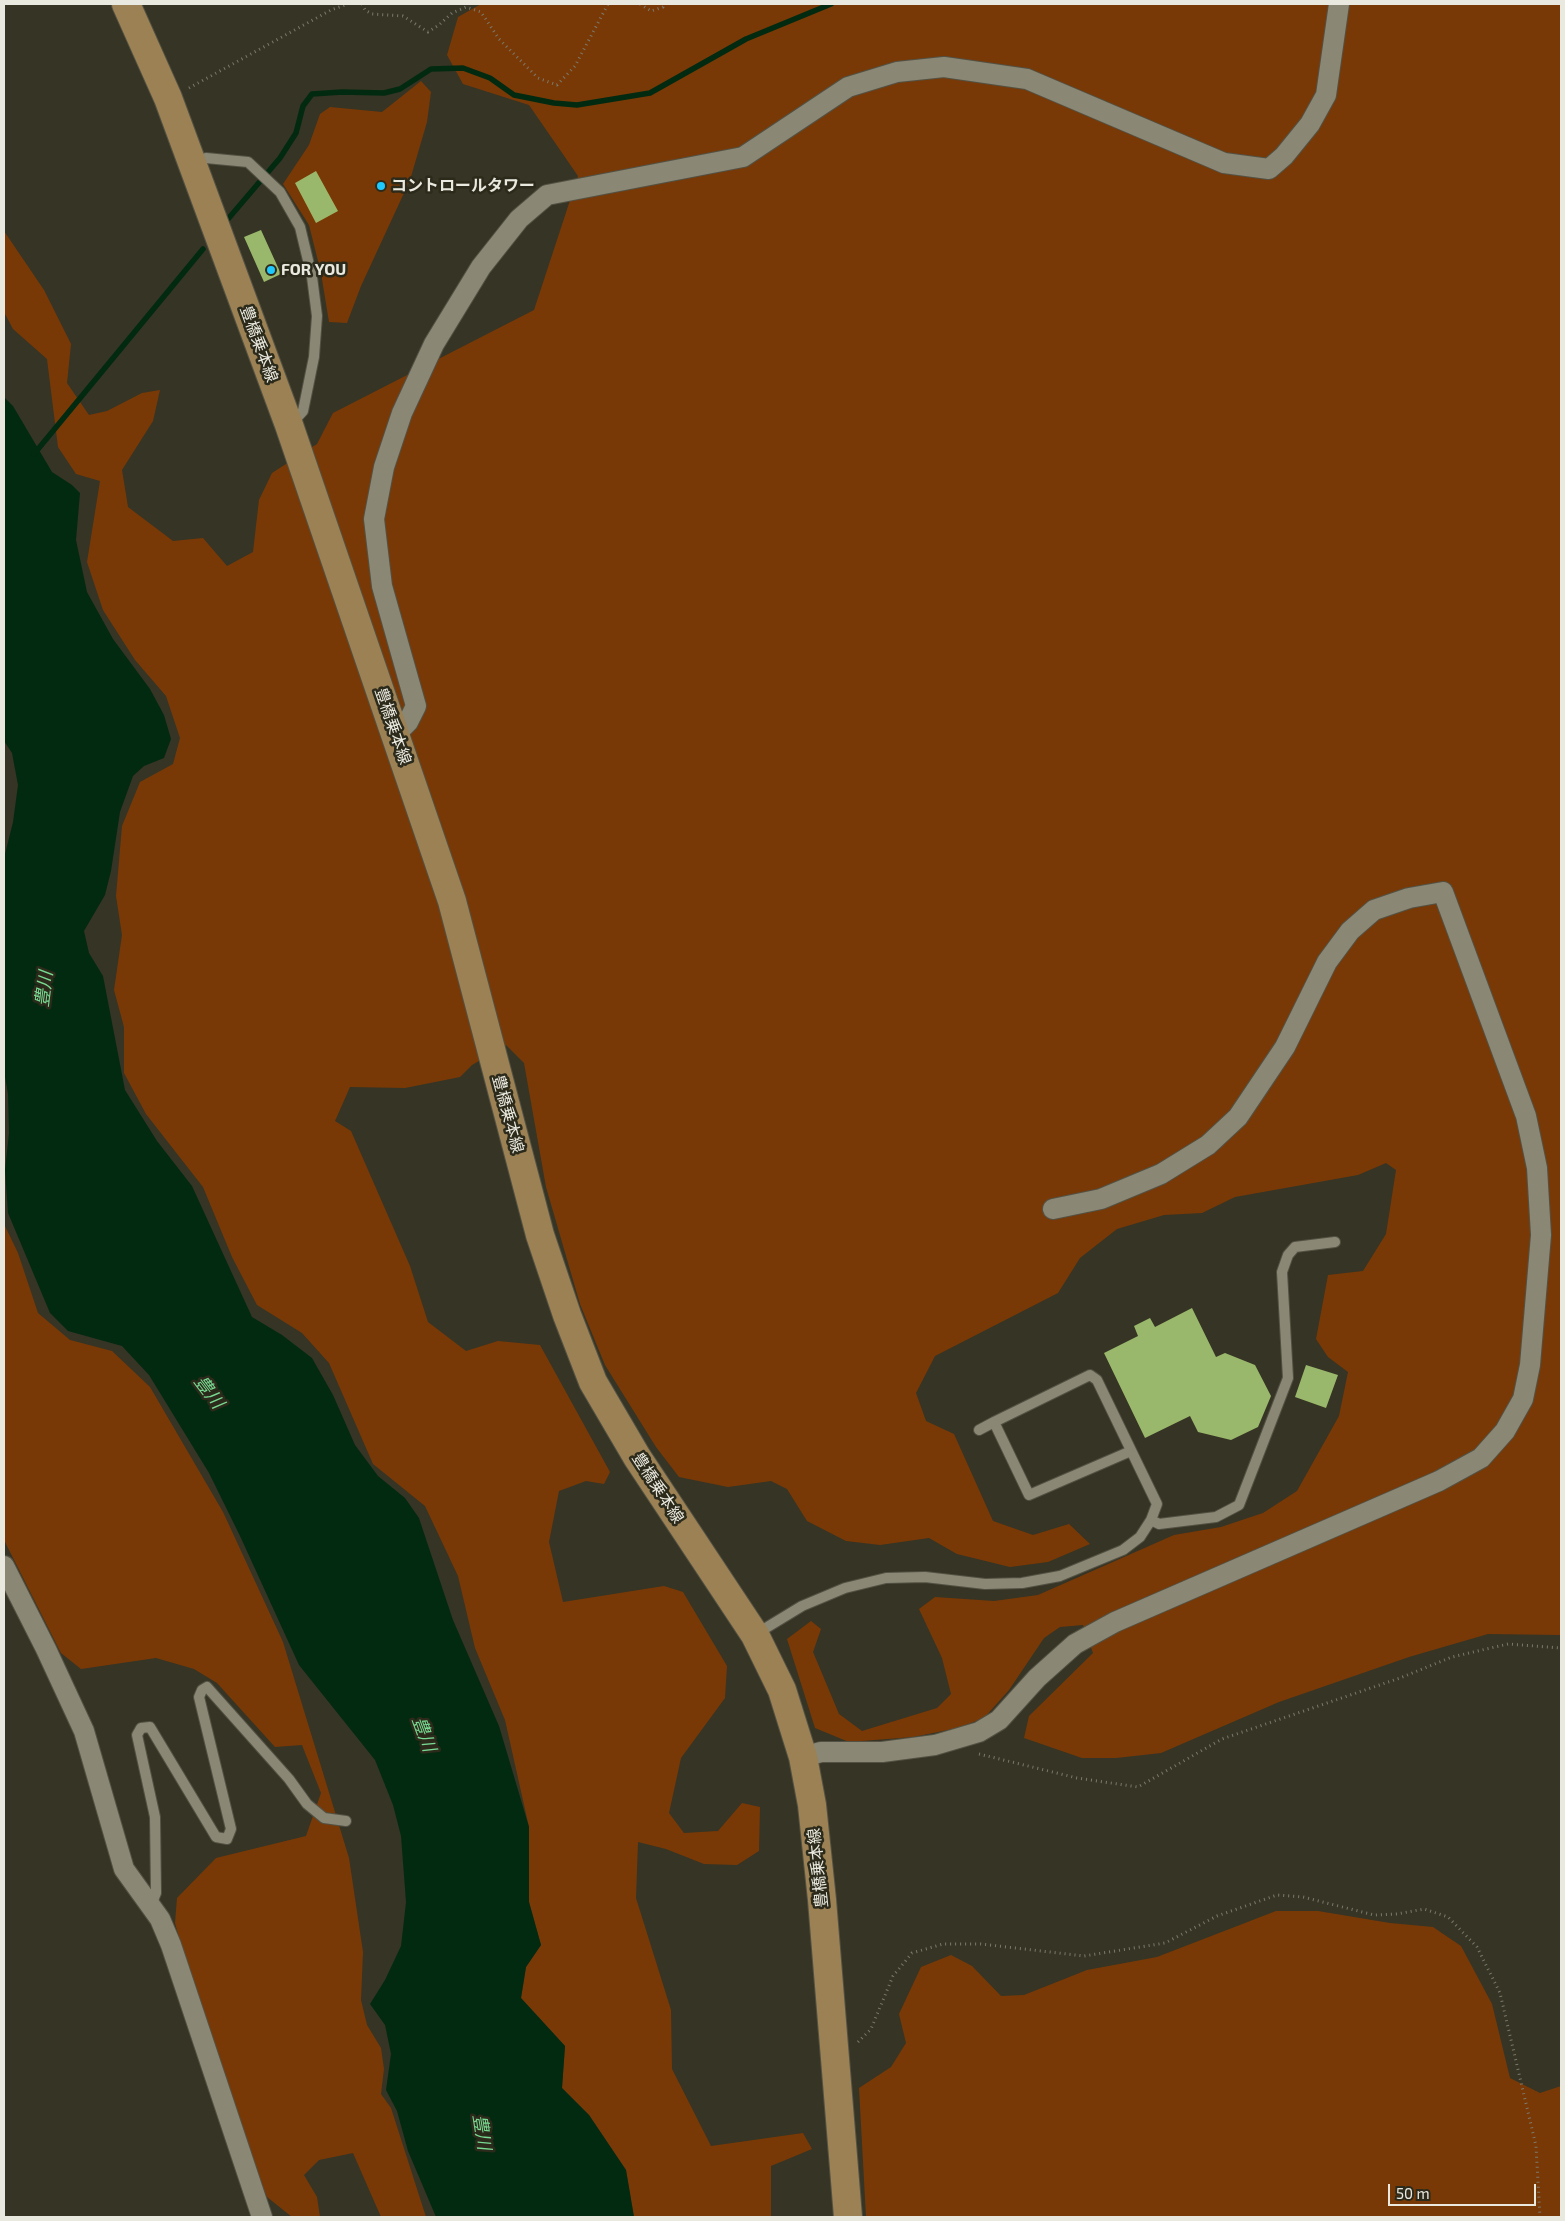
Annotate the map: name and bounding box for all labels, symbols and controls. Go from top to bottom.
place label: コントロールタワー [391,176,535,196]
marker: コントロールタワー [375,180,387,192]
place label: FOR YOU [281,260,346,280]
marker: FOR YOU [265,264,277,276]
street label: 豊橋乗本線 [236,303,282,385]
street label: 豊橋乗本線 [371,685,415,767]
water label: 豊川 [31,970,57,1008]
street label: 豊橋乗本線 [488,1073,528,1155]
water label: 豊川 [190,1371,228,1413]
street label: 豊橋乗本線 [628,1449,688,1527]
water label: 豊川 [408,1713,440,1755]
street label: 豊橋乗本線 [804,1827,832,1909]
water label: 豊川 [469,2113,495,2151]
scale bar [1390,2174,1538,2206]
text: 50 m [1396,2184,1430,2202]

